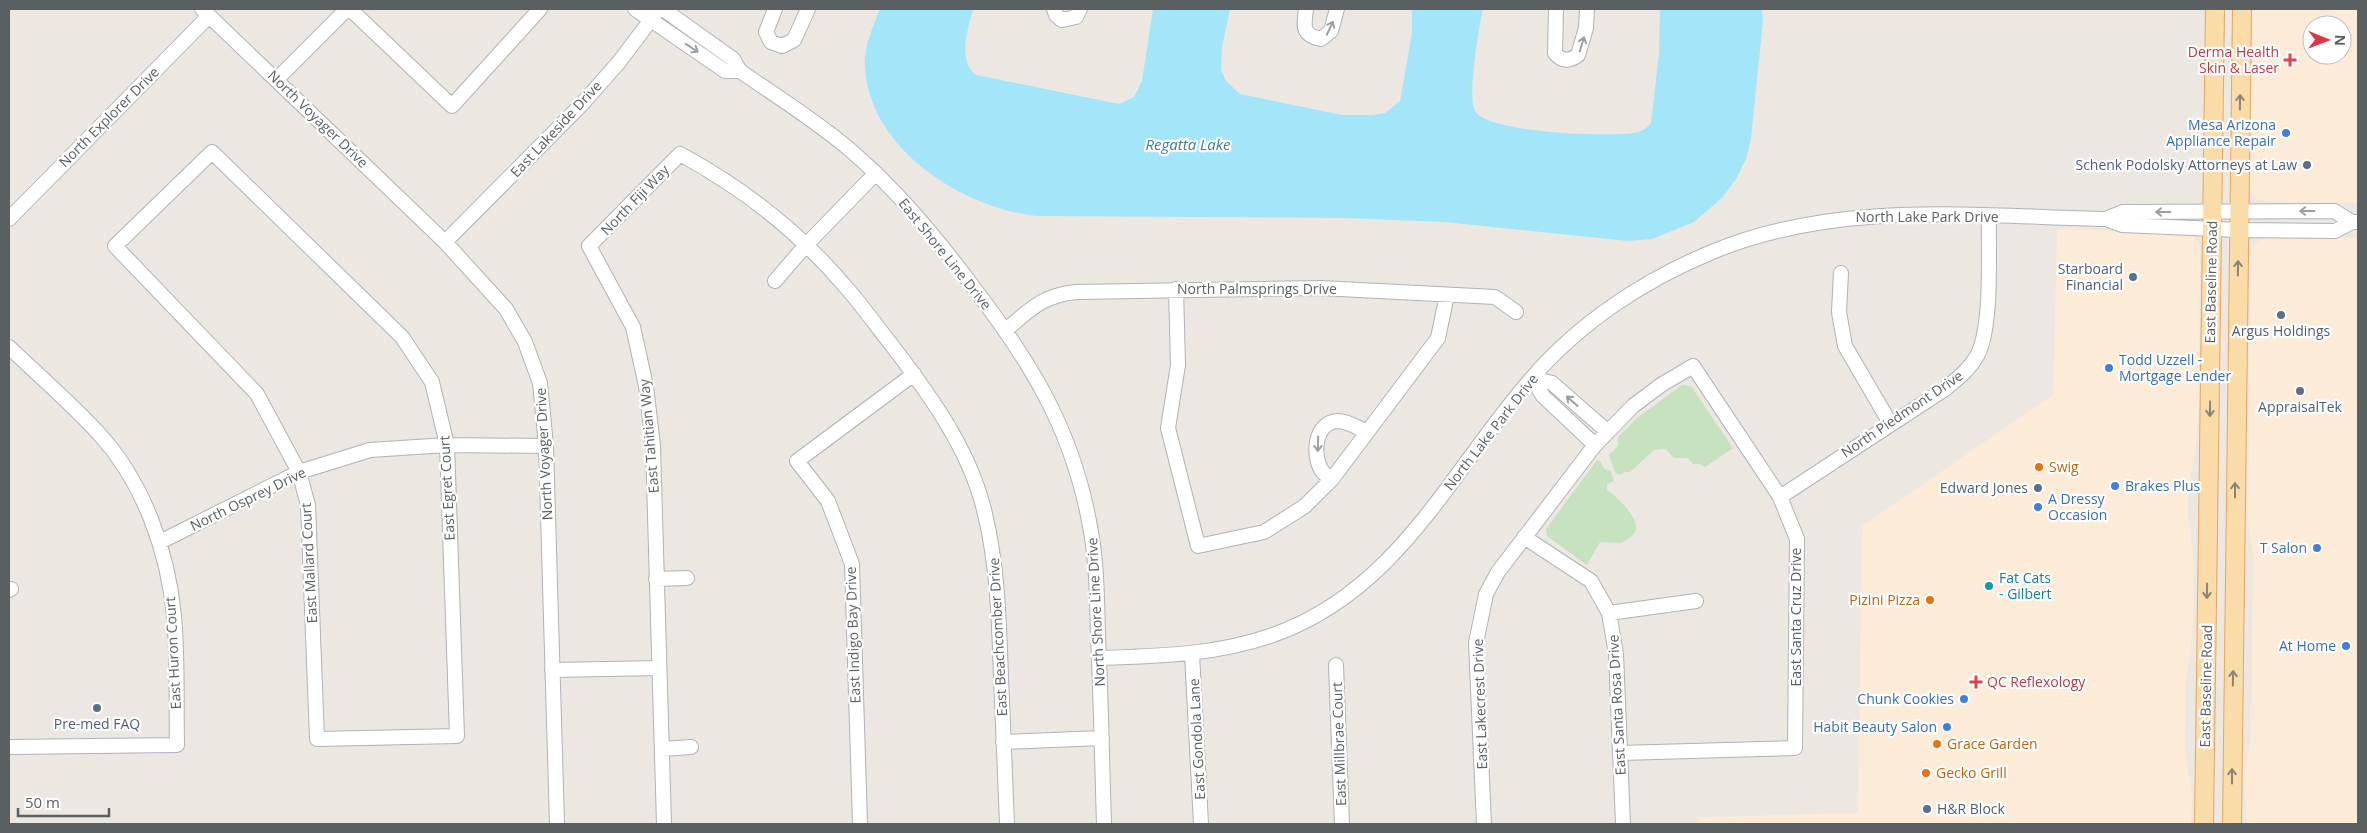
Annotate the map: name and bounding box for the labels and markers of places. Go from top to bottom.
place label: Derma Health Skin & Laser [2188,42,2279,77]
marker: Derma Health Skin & Laser [2283,53,2297,67]
place label: Mesa Arizona Appliance Repair [2166,115,2276,150]
marker: Mesa Arizona Appliance Repair [2280,127,2292,139]
place label: Schenk Podolsky Attorneys at Law [2075,155,2297,174]
marker: Schenk Podolsky Attorneys at Law [2301,159,2313,171]
place label: Starboard Financial [2058,259,2123,294]
marker: Starboard Financial [2127,271,2139,283]
marker: Argus Holdings [2275,309,2287,321]
place label: Argus Holdings [2232,321,2330,340]
place label: Todd Uzzell - Mortgage Lender [2119,350,2231,385]
marker: Todd Uzzell - Mortgage Lender [2103,362,2115,374]
marker: AppraisalTek [2294,385,2306,397]
place label: AppraisalTek [2258,397,2343,416]
place label: Swig [2049,457,2079,476]
marker: Swig [2033,461,2045,473]
place label: Brakes Plus [2125,476,2201,495]
place label: Edward Jones [1940,478,2028,497]
marker: Brakes Plus [2109,480,2121,492]
marker: Edward Jones [2032,482,2044,494]
place label: A Dressy Occasion [2048,489,2107,524]
marker: A Dressy Occasion [2032,501,2044,513]
place label: T Salon [2260,538,2307,557]
marker: T Salon [2311,542,2323,554]
place label: Fat Cats - Gilbert [1999,568,2052,603]
marker: Fat Cats - Gilbert [1983,580,1995,592]
place label: Pizini Pizza [1849,590,1920,609]
marker: Pizini Pizza [1924,594,1936,606]
place label: At Home [2279,636,2336,655]
marker: At Home [2340,640,2352,652]
place label: QC Reflexology [1987,672,2086,691]
marker: QC Reflexology [1969,675,1983,689]
place label: Chunk Cookies [1857,689,1954,708]
marker: Chunk Cookies [1958,693,1970,705]
marker: Pre-med FAQ [91,702,103,714]
place label: Pre-med FAQ [54,714,140,733]
place label: Habit Beauty Salon [1813,717,1937,736]
marker: Habit Beauty Salon [1941,721,1953,733]
place label: Grace Garden [1947,734,2038,753]
marker: Grace Garden [1931,738,1943,750]
place label: Gecko Grill [1936,763,2007,782]
marker: Gecko Grill [1920,767,1932,779]
place label: H&R Block [1937,799,2006,818]
marker: H&R Block [1921,803,1933,815]

